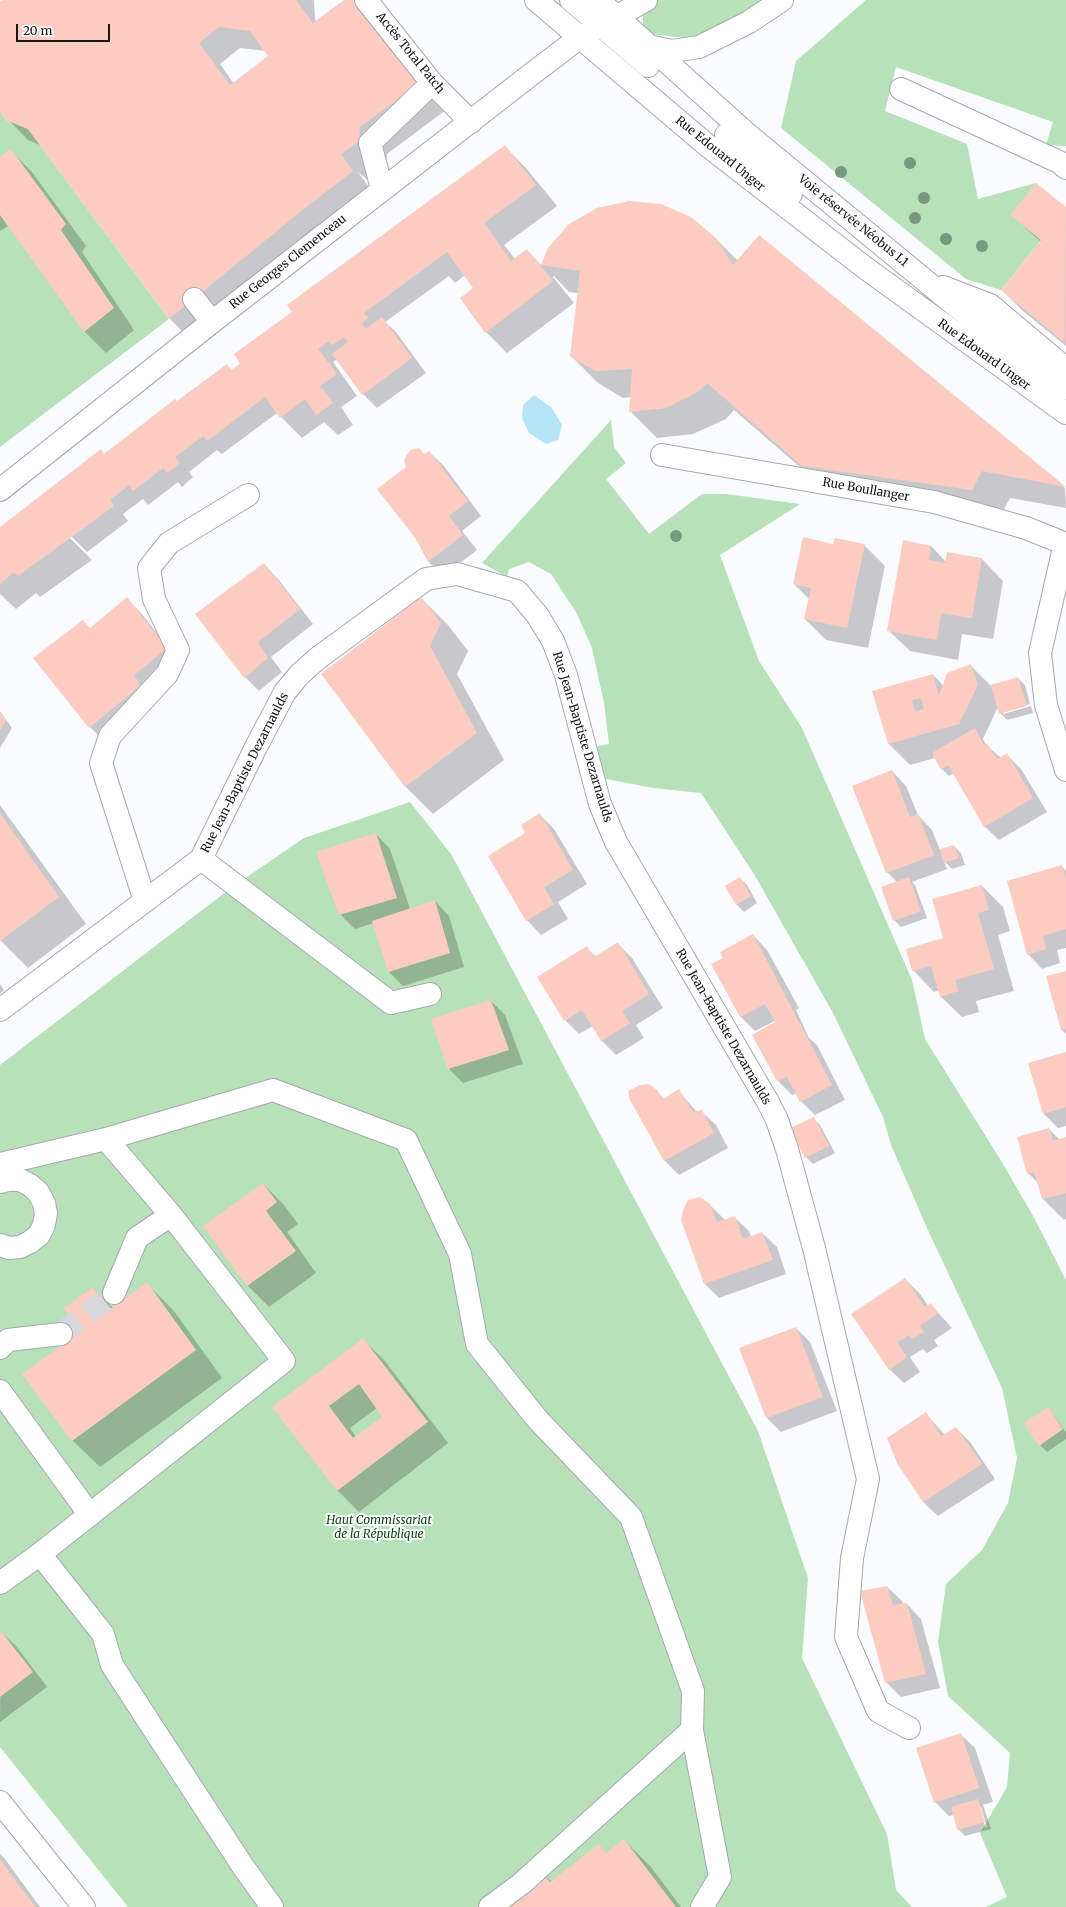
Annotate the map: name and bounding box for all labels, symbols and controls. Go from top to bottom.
street label: Accès Total Patch [373,9,447,97]
scale bar [18,16,112,42]
text: 20 m [23,23,52,38]
street label: Rue Edouard Unger [672,113,768,195]
street label: Voie réservée Néobus L1 [795,172,911,270]
street label: Rue Georges Clemenceau [227,212,349,312]
street label: Rue Edouard Unger [935,317,1033,393]
street label: Rue Boullanger [821,475,911,505]
street label: Rue Jean-Baptiste Dezarnaulds [549,650,615,824]
street label: Rue Jean-Baptiste Dezarnaulds [198,691,292,855]
street label: Rue Jean-Baptiste Dezarnaulds [672,946,774,1108]
park label: Haut Commissariat de la République [326,1514,432,1542]

